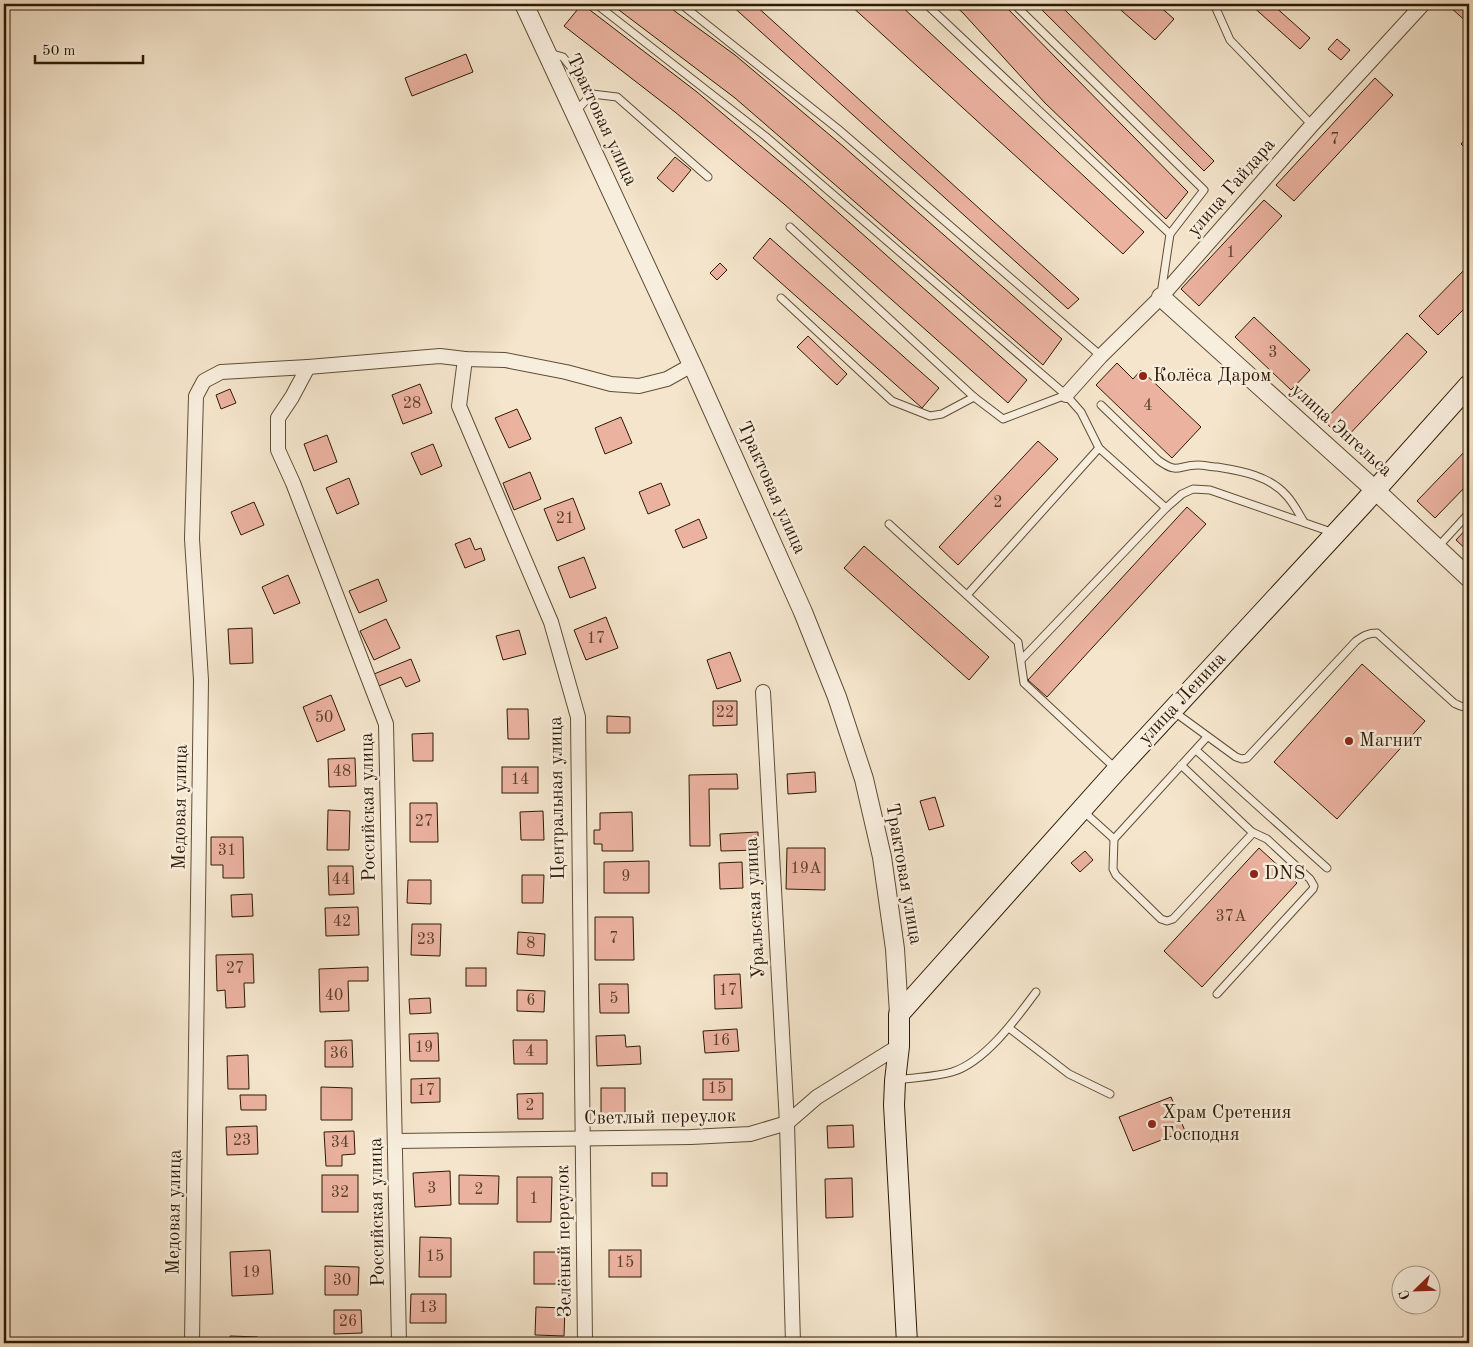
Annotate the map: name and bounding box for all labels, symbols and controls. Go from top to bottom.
scale bar [35,32,142,64]
text: 50 m [42,44,76,59]
street label: Трактовая улица [562,51,640,189]
house number: 7 [1330,132,1340,148]
street label: улица Гайдара [1185,135,1280,241]
house number: 1 [1226,245,1236,261]
house number: 3 [1268,345,1278,361]
place label: Колёса Даром [1153,367,1271,386]
marker: Колёса Даром [1137,370,1149,382]
street label: улица Энгельса [1287,381,1396,482]
house number: 28 [403,396,421,412]
house number: 4 [1143,398,1153,414]
street label: Трактовая улица [733,419,809,558]
house number: 2 [993,495,1003,511]
house number: 21 [556,511,574,527]
house number: 17 [587,631,605,647]
street label: улица Ленина [1136,649,1231,749]
house number: 22 [716,705,734,721]
house number: 50 [315,710,333,726]
street label: Центральная улица [547,715,569,880]
street label: Российская улица [358,732,380,882]
place label: Магнит [1359,732,1422,751]
marker: Магнит [1343,735,1355,747]
street label: Медовая улица [170,743,192,870]
house number: 48 [333,764,351,780]
house number: 14 [511,772,529,788]
street label: Трактовая улица [881,802,925,947]
house number: 27 [415,814,433,830]
street label: Уральская улица [743,836,769,979]
house number: 31 [218,843,236,859]
house number: 19А [791,861,821,877]
place label: DNS [1264,865,1305,884]
marker: DNS [1248,868,1260,880]
house number: 9 [621,869,631,885]
house number: 44 [332,872,350,888]
house number: 37А [1216,909,1246,925]
house number: 42 [333,914,351,930]
house number: 7 [609,931,619,947]
house number: 23 [417,932,435,948]
house number: 8 [526,936,536,952]
house number: 27 [226,961,244,977]
house number: 17 [719,983,737,999]
house number: 40 [325,988,343,1004]
house number: 5 [609,991,619,1007]
house number: 6 [526,993,536,1009]
house number: 16 [712,1033,730,1049]
house number: 19 [415,1040,433,1056]
house number: 4 [525,1044,535,1060]
house number: 36 [330,1046,348,1062]
house number: 15 [708,1081,726,1097]
house number: 17 [417,1083,435,1099]
house number: 2 [525,1098,535,1114]
place label: Храм Сретения Господня [1162,1104,1291,1145]
street label: Светлый переулок [584,1107,737,1129]
marker: Храм Сретения Господня [1146,1118,1158,1130]
house number: 23 [233,1133,251,1149]
house number: 34 [331,1135,349,1151]
street label: Российская улица [367,1137,389,1287]
street label: Медовая улица [164,1148,186,1275]
street label: Зелёный переулок [554,1164,576,1317]
house number: 3 [427,1181,437,1197]
house number: 2 [474,1182,484,1198]
house number: 32 [331,1185,349,1201]
house number: 1 [529,1191,539,1207]
house number: 15 [426,1249,444,1265]
house number: 15 [616,1255,634,1271]
north arrow [1390,1264,1440,1314]
house number: 19 [242,1265,260,1281]
house number: 30 [333,1273,351,1289]
text: С [1397,1288,1413,1302]
house number: 13 [419,1300,437,1316]
house number: 26 [339,1314,357,1330]

